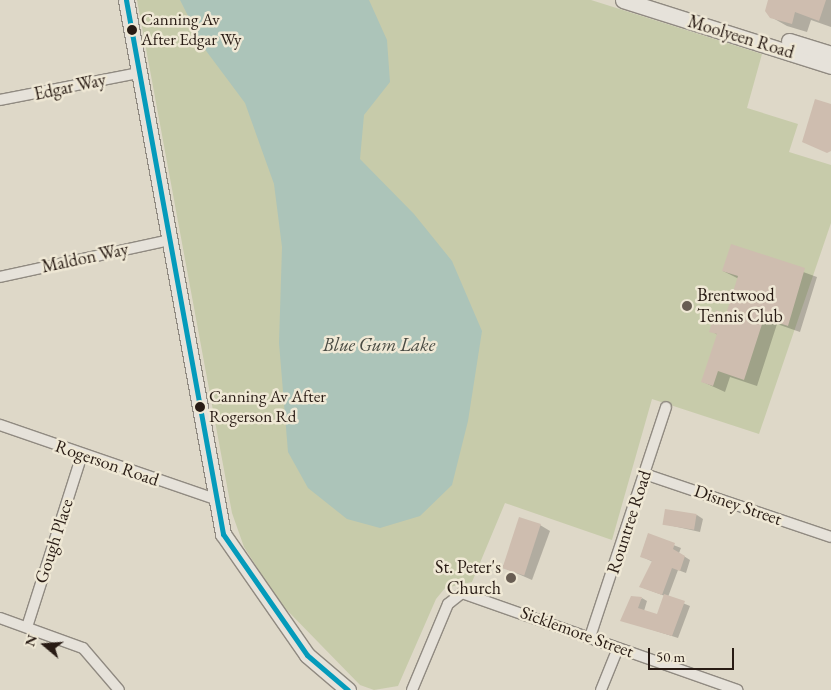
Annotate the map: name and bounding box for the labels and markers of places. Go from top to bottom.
place label: Canning Av After Edgar Wy [141,10,242,50]
marker: Canning Av After Edgar Wy [127,25,137,35]
place label: Brentwood Tennis Club [697,285,783,328]
marker: Brentwood Tennis Club [681,300,693,312]
place label: Canning Av After Rogerson Rd [209,387,326,427]
marker: Canning Av After Rogerson Rd [195,402,205,412]
place label: St. Peter's Church [435,557,501,600]
marker: St. Peter's Church [505,572,517,584]

